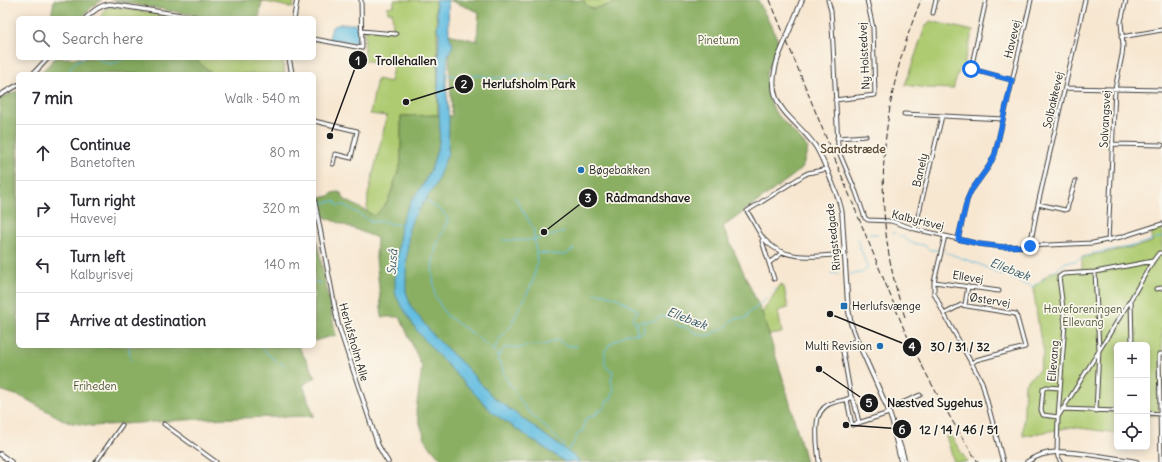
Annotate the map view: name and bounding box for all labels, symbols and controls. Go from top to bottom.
search box [16,16,316,60]
street label: Havevej [1001,18,1023,60]
street label: Ny Holstedvej [855,22,873,90]
icon: search [30,27,52,49]
text: Search here [62,29,143,48]
park label: Pinetum [697,33,739,47]
callout: Trollehallen [348,48,445,72]
text: 1 [356,53,360,68]
text: Trollehallen [375,53,437,68]
route start [962,60,980,78]
street label: Solbakkevej [1040,70,1066,130]
callout: Herlufsholm Park [454,72,584,96]
text: 2 [461,76,468,91]
text: Herlufsholm Park [482,76,576,91]
text: 7 min [32,87,73,109]
text: Walk · 540 m [225,90,300,107]
street label: Solvangsvej [1097,90,1113,148]
text: Continue [70,135,131,154]
district label: Sandstræde [820,141,886,156]
icon: ahead [32,142,54,164]
text: 80 m [269,144,300,161]
street label: Banely [909,152,931,188]
text: Banetoften [70,154,135,171]
place label: Bøgebakken [589,163,650,177]
marker: Bøgebakken [576,165,586,175]
callout: Rådmandshave [578,186,698,210]
text: 3 [585,190,592,205]
text: Rådmandshave [606,190,691,205]
text: Turn right [70,191,135,210]
icon: right [32,198,54,220]
text: 320 m [262,200,300,217]
street label: Ringstedgade [822,203,843,271]
street label: Kalbyrisvej [890,207,946,233]
text: Havevej [70,210,116,227]
route end [1021,237,1039,255]
text: Turn left [70,247,125,266]
water label: Suså [384,247,400,275]
icon: left [32,254,54,276]
water label: Ellebæk [988,255,1033,284]
text: 140 m [264,256,300,273]
text: Kalbyrisvej [70,266,133,283]
street label: Ellevej [952,268,984,286]
street label: Østervej [969,290,1011,310]
place label: Herlufsvænge [852,299,921,313]
street label: Herlufsholm Alle [336,301,372,383]
marker: Herlufsvænge [839,301,849,311]
park label: Haveforeningen Ellevang [1044,302,1122,329]
water label: Ellebæk [665,304,710,333]
icon: arrive [32,310,54,332]
text: Arrive at destination [70,311,206,330]
callout: 30 / 31 / 32 [902,335,998,359]
place label: Multi Revision [805,339,872,353]
text: 4 [909,339,916,354]
text: 30 / 31 / 32 [930,339,990,354]
street label: Ellevang [1044,340,1062,382]
marker: Multi Revision [875,341,885,351]
map controls [1114,342,1150,450]
button: + [1114,342,1150,378]
button: − [1114,378,1150,414]
park label: Friheden [73,379,117,393]
callout: Næstved Sygehus [859,391,991,415]
text: 5 [866,395,873,410]
text: Næstved Sygehus [887,395,984,411]
button: locate [1114,414,1150,450]
callout: 12 / 14 / 46 / 51 [892,417,1007,441]
text: 6 [899,422,906,437]
text: 12 / 14 / 46 / 51 [920,422,998,437]

